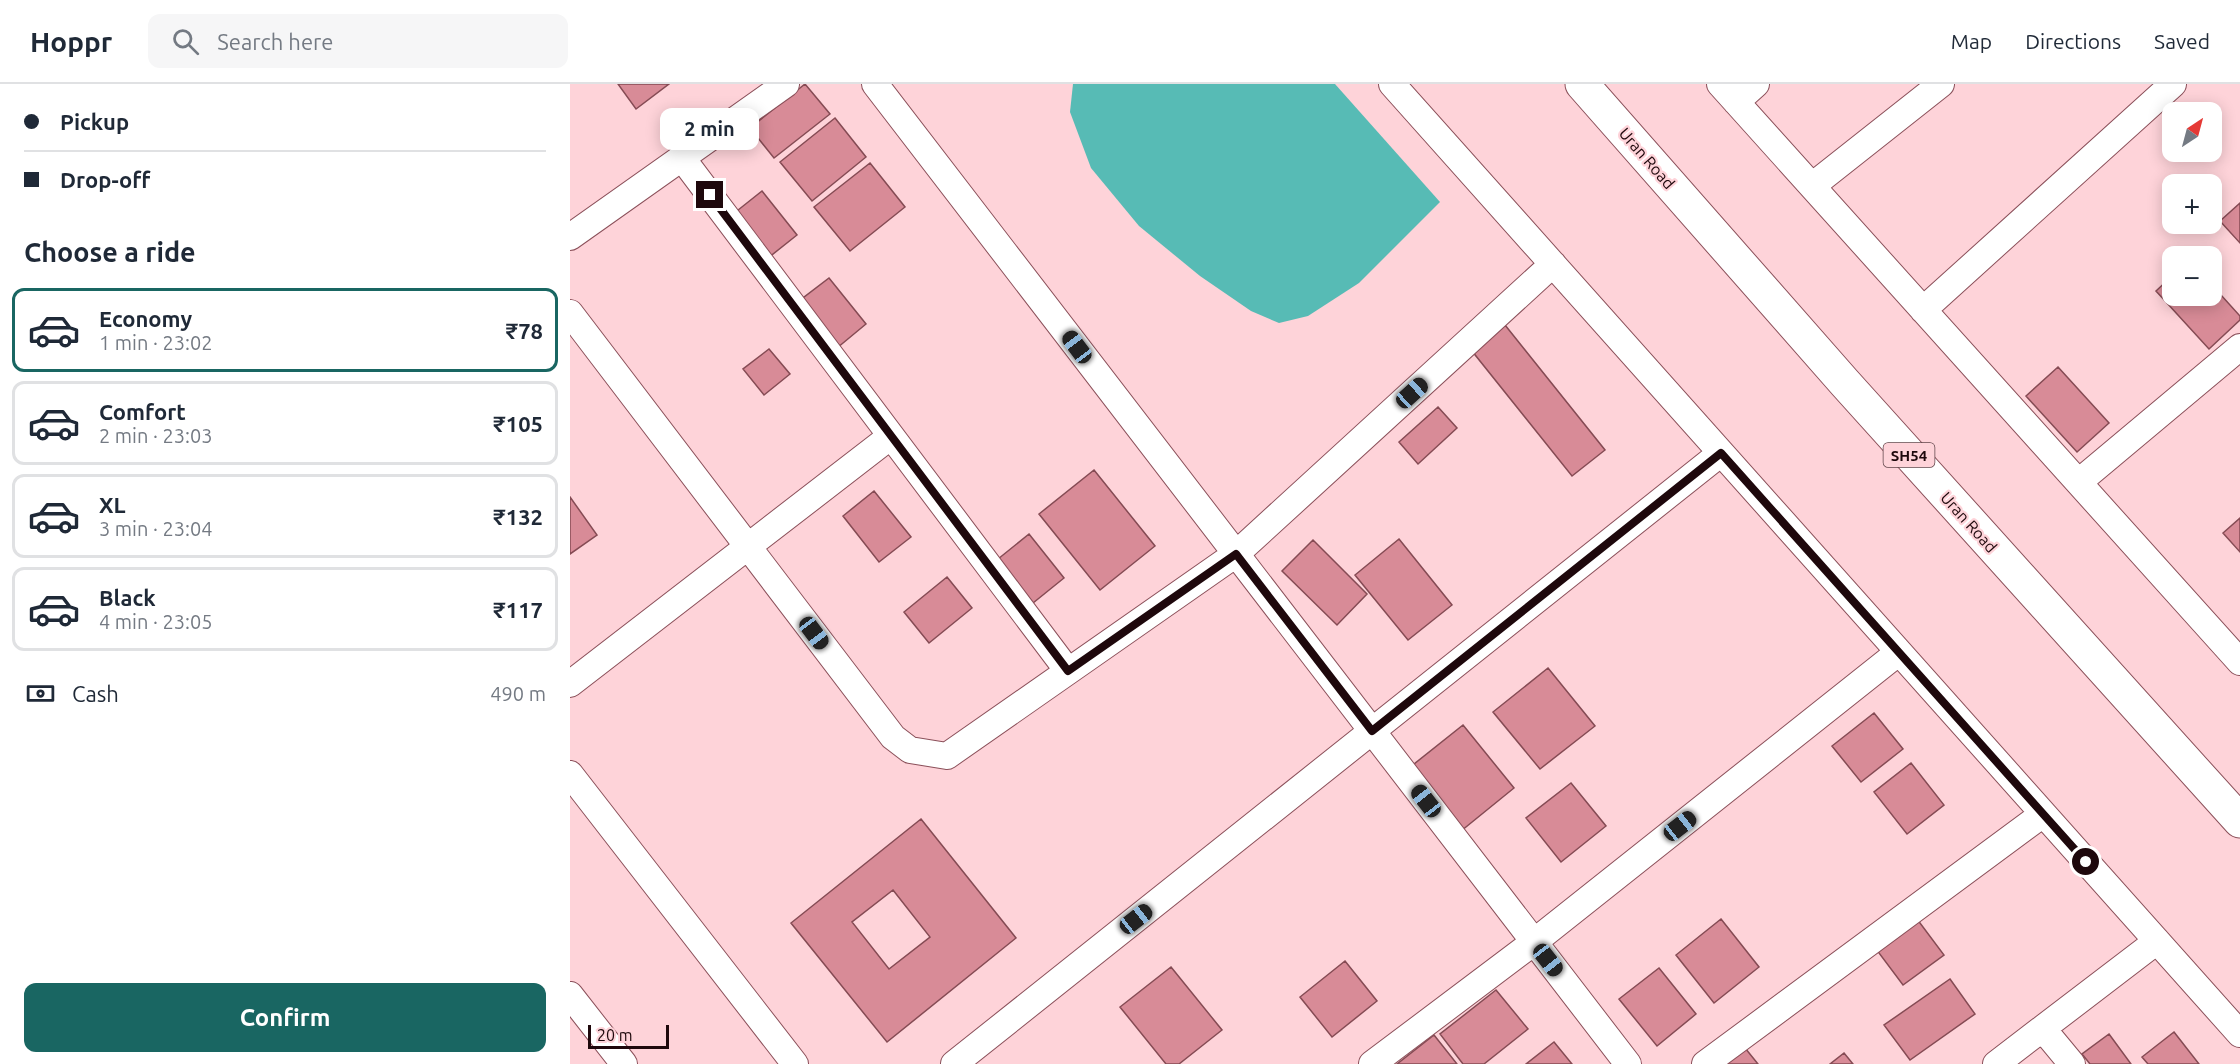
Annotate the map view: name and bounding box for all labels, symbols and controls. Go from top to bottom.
search box [148,14,568,68]
icon: search [169,25,202,58]
text: Hoppr [30,26,112,57]
text: Search here [217,29,334,54]
text: Map [1951,29,1992,53]
text: Directions [2025,29,2121,53]
text: Saved [2154,29,2210,53]
north arrow [2162,102,2222,162]
map controls [2162,102,2222,306]
callout: 2 min [660,108,760,150]
text: Pickup [60,109,129,134]
text: 2 min [684,117,735,140]
street label: Uran Road [1616,124,1678,192]
text: Drop-off [60,167,150,192]
button: + [2162,174,2222,234]
route end [696,181,723,208]
text: Choose a ride [24,237,196,267]
button: − [2162,246,2222,306]
icon: car [27,303,81,357]
text: Economy [99,306,192,331]
text: ₹78 [506,318,543,343]
car [1059,327,1095,367]
text: 1 min · 23:02 [99,331,213,354]
car [1393,374,1431,412]
icon: car [27,396,81,450]
text: Comfort [99,399,186,424]
text: ₹105 [493,411,543,436]
text: 2 min · 23:03 [99,424,213,447]
road number: SH54 [1884,443,1934,467]
street label: Uran Road [1937,488,2001,556]
icon: car [27,489,81,543]
text: XL [99,492,126,517]
text: ₹132 [493,504,543,529]
text: 3 min · 23:04 [99,517,213,540]
icon: car [27,582,81,636]
text: Black [99,585,156,610]
text: ₹117 [493,597,543,622]
text: 4 min · 23:05 [99,610,213,633]
car [796,613,832,653]
icon: cash [24,677,57,710]
text: Cash [72,681,119,706]
text: 490 m [490,682,546,705]
car [1408,781,1444,821]
car [1660,808,1700,844]
route start [2072,848,2099,875]
car [1116,901,1156,937]
car [1530,940,1566,980]
button: Confirm [24,983,546,1052]
scale bar [588,1022,669,1050]
text: 20 m [597,1026,633,1044]

